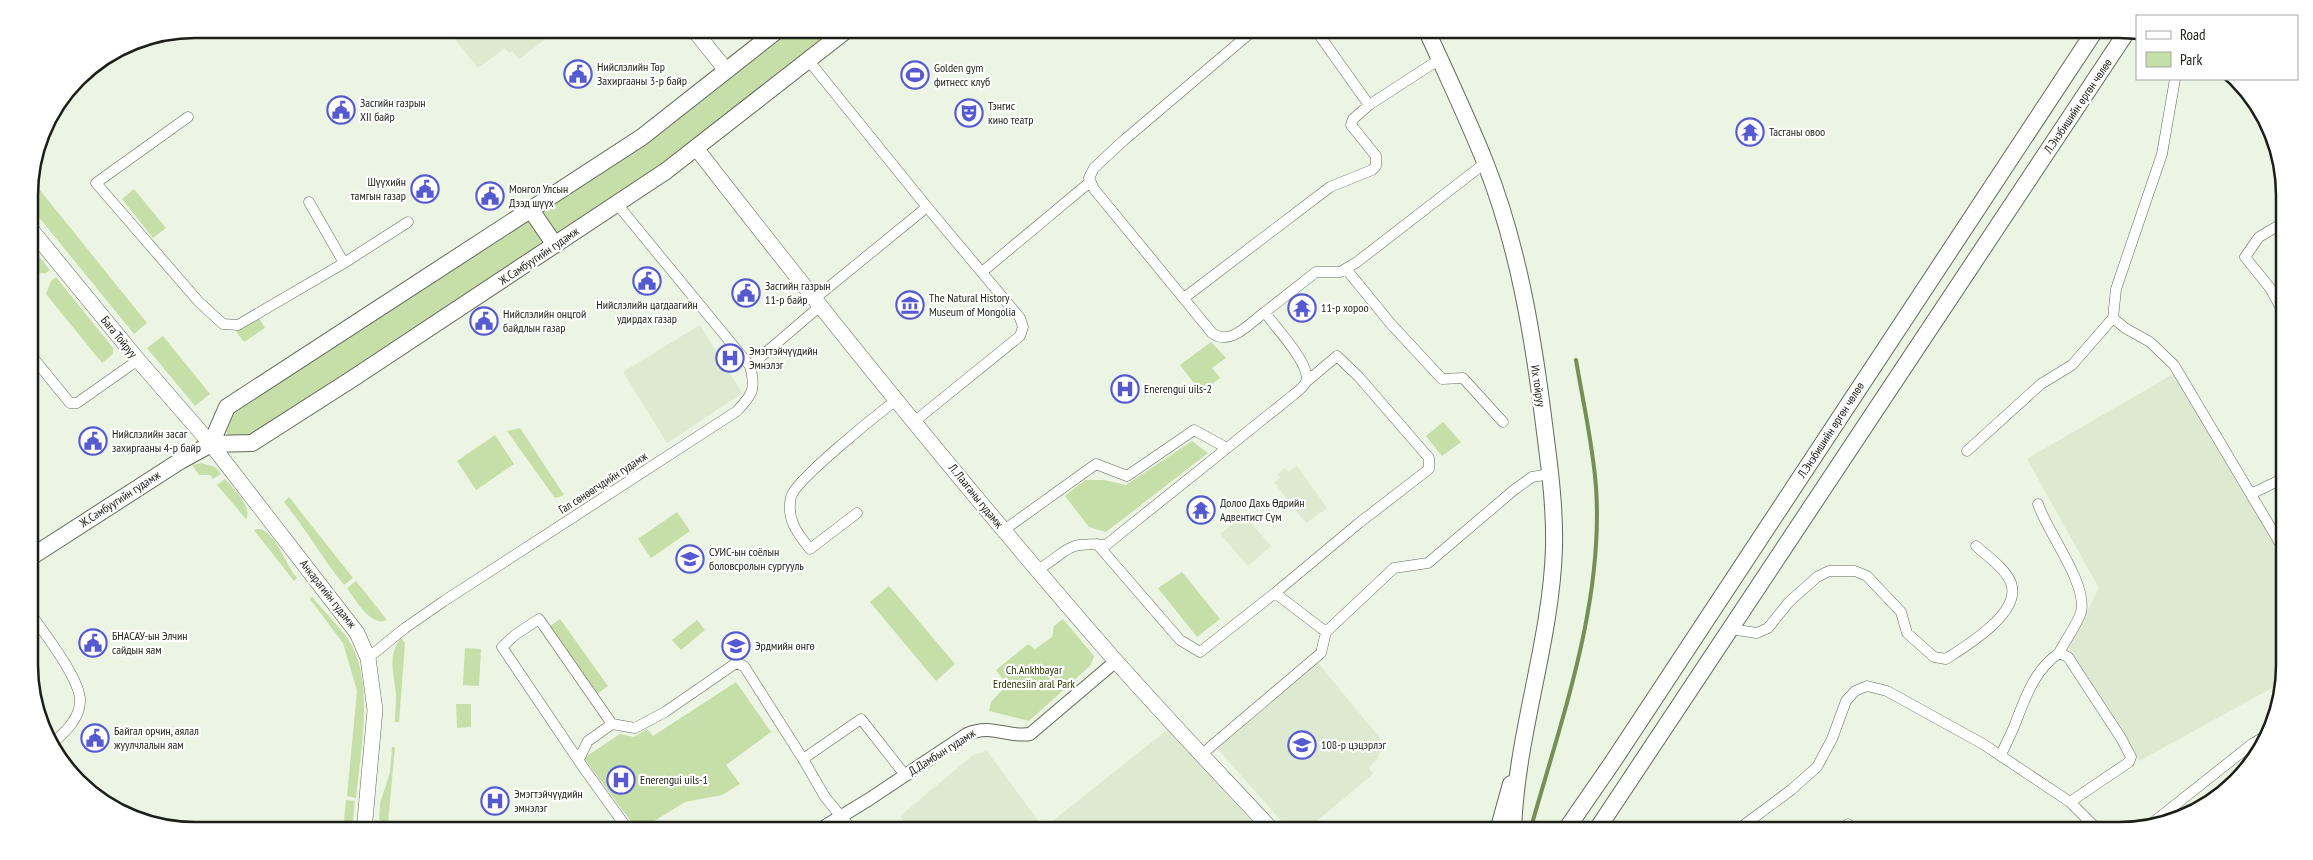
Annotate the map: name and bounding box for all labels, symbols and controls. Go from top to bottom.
legend [2136,15,2298,80]
text: Road [2180,25,2206,44]
text: Park [2180,50,2202,69]
street label: Л.Энэбишийн өргөн чөлөө [2040,55,2115,157]
public building icon: Нийслэлийн Төр Захиргааны 3-р байр [563,59,593,89]
place label: Нийслэлийн Төр Захиргааны 3-р байр [597,59,687,88]
sports icon: Golden gym фитнесс клуб [900,60,930,90]
place label: Golden gym фитнесс клуб [934,60,990,89]
public building icon: Засгийн газрын XII байр [326,95,356,125]
place label: Засгийн газрын XII байр [360,95,426,124]
theatre icon: Тэнгис кино театр [954,98,984,128]
place label: Тэнгис кино театр [988,98,1033,127]
temple icon: Тасганы овоо [1735,117,1765,147]
place label: Тасганы овоо [1769,124,1825,139]
place label: Шүүхийн тамгын газар [351,174,406,203]
public building icon: Шүүхийн тамгын газар [410,174,440,204]
public building icon: Монгол Улсын Дээд шүүх [475,181,505,211]
place label: Монгол Улсын Дээд шүүх [509,181,568,210]
street label: Ж.Самбуугийн гудамж [495,223,582,288]
public building icon: Нийслэлийн цагдаагийн удирдах газар [632,266,662,296]
public building icon: Засгийн газрын 11-р байр [731,278,761,308]
place label: Засгийн газрын 11-р байр [765,278,831,307]
museum icon: The Natural History Museum of Mongolia [895,290,925,320]
place label: The Natural History Museum of Mongolia [929,290,1016,319]
temple icon: 11-р хороо [1287,293,1317,323]
place label: Нийслэлийн цагдаагийн удирдах газар [596,297,698,326]
place label: 11-р хороо [1321,300,1369,315]
public building icon: Нийслэлийн онцгой байдлын газар [469,306,499,336]
place label: Нийслэлийн онцгой байдлын газар [503,306,586,335]
street label: Бага Тойруу [98,313,141,361]
hospital icon: Эмэгтэйчүүдийн Эмнэлэг [715,343,745,373]
place label: Эмэгтэйчүүдийн Эмнэлэг [749,343,818,372]
street label: Их тойруу [1528,364,1549,408]
hospital icon: Enerengui uils-2 [1110,374,1140,404]
street label: Л.Энэбишийн өргөн чөлөө [1793,379,1867,481]
place label: Enerengui uils-2 [1144,381,1212,396]
public building icon: Нийслэлийн засаг захиргааны 4-р байр [78,426,108,456]
place label: Нийслэлийн засаг захиргааны 4-р байр [112,426,201,455]
street label: Гал сөнөөгчдийн гудамж [556,448,650,517]
street label: Л. Лааганы гудамж [945,460,1007,531]
street label: Ж.Самбуугийн гудамж [76,467,163,531]
temple icon: Долоо Дахь Өдрийн Адвентист Сүм [1186,495,1216,525]
place label: Долоо Дахь Өдрийн Адвентист Сүм [1220,495,1305,524]
school or university icon: СУИС-ын соёлын боловсролын сургууль [675,544,705,574]
place label: СУИС-ын соёлын боловсролын сургууль [709,544,804,573]
street label: Анкарагийн гудамж [297,556,360,631]
public building icon: БНАСАУ-ын Элчин сайдын яам [78,628,108,658]
place label: БНАСАУ-ын Элчин сайдын яам [112,628,188,657]
school or university icon: Эрдмийн өнгө [721,631,751,661]
place label: Эрдмийн өнгө [755,638,815,653]
park label: Ch.Ankhbayar Erdenesiin aral Park [993,662,1075,691]
public building icon: Байгал орчин, аялал жуулчлалын яам [80,723,110,753]
place label: Байгал орчин, аялал жуулчлалын яам [114,723,199,752]
street label: Д.Дамбын гудамж [905,725,979,778]
school or university icon: 108-р цэцэрлэг [1287,730,1317,760]
place label: 108-р цэцэрлэг [1321,737,1387,752]
hospital icon: Enerengui uils-1 [606,765,636,795]
place label: Enerengui uils-1 [640,772,708,787]
hospital icon: Эмэгтэйчүүдийн эмнэлэг [480,786,510,816]
place label: Эмэгтэйчүүдийн эмнэлэг [514,786,583,815]

